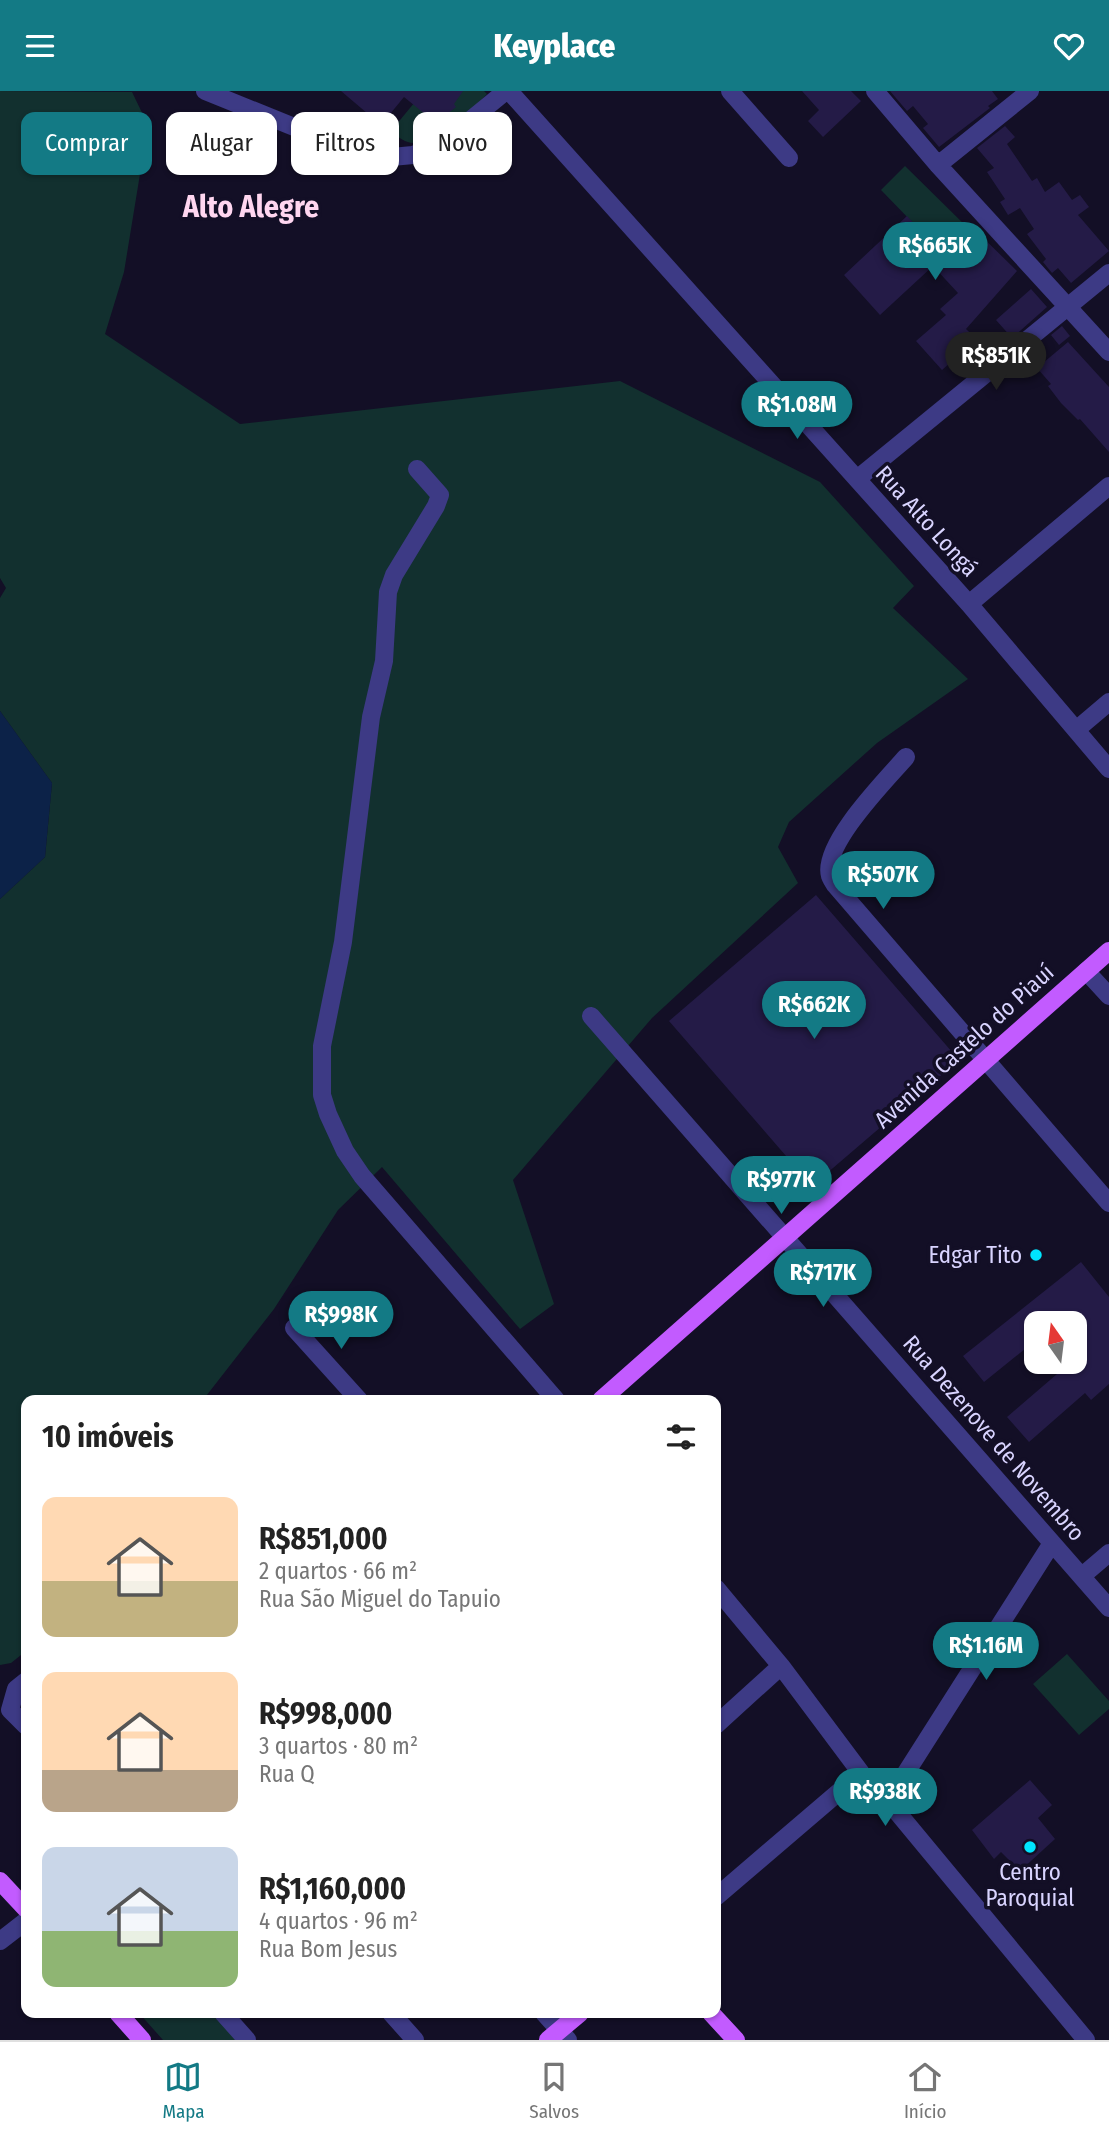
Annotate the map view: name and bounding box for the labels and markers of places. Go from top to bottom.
pin: R$665K [878,223,992,282]
pin: R$851K [939,333,1053,392]
pin: R$1.08M [732,381,862,441]
pin: R$507K [826,851,940,911]
pin: R$662K [757,981,871,1041]
pin: R$977K [724,1157,838,1216]
place label: Edgar Tito [929,1241,1022,1269]
marker: Edgar Tito [1028,1247,1044,1263]
pin: R$717K [766,1249,880,1309]
pin: R$998K [284,1291,398,1351]
pin: R$1.16M [921,1623,1051,1682]
pin: R$938K [828,1769,942,1828]
marker: Centro Paroquial [1022,1839,1038,1855]
place label: Centro Paroquial [986,1858,1074,1912]

